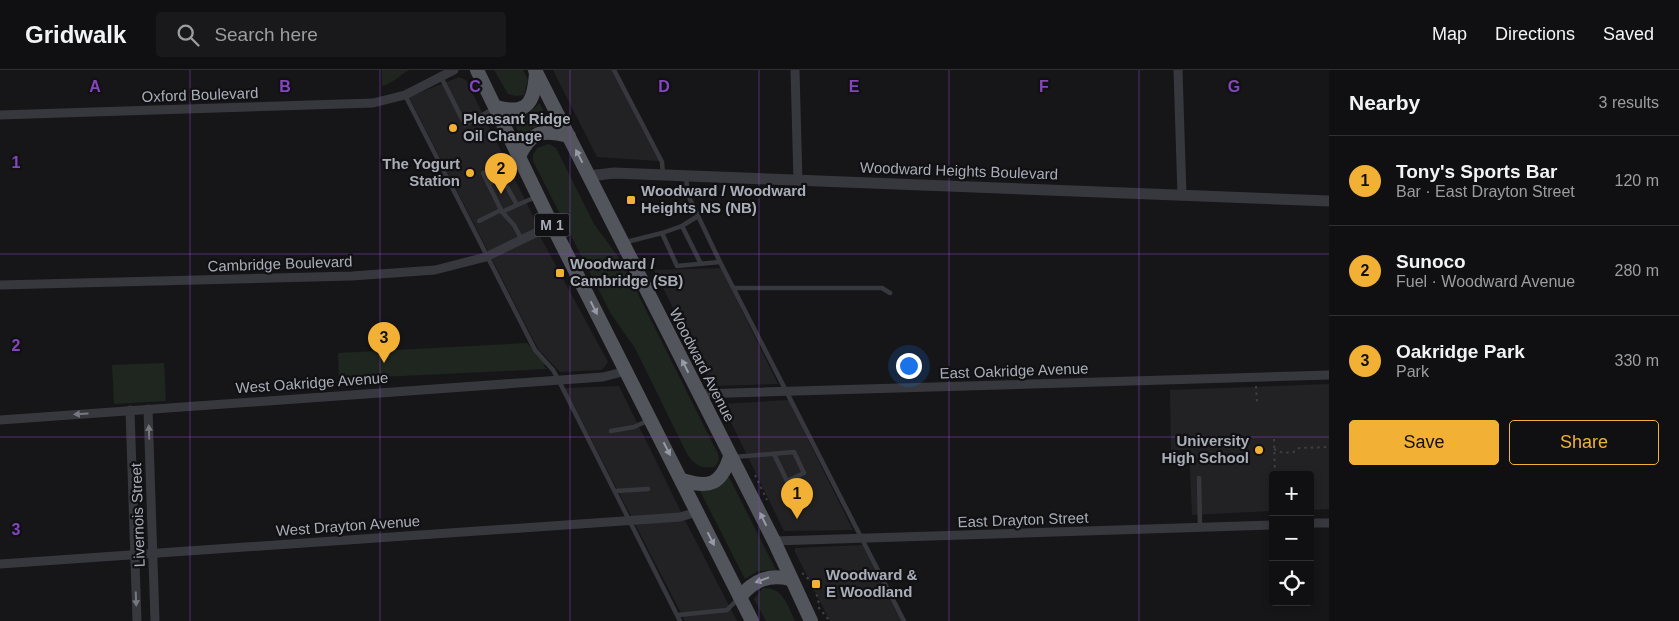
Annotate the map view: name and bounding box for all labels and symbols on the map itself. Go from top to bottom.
text: A [89,78,101,95]
text: B [279,78,291,95]
text: C [469,78,481,95]
text: D [658,78,670,95]
text: E [849,78,860,95]
text: F [1039,78,1049,95]
text: G [1228,78,1240,95]
street label: Oxford Boulevard [141,84,259,105]
place label: Pleasant Ridge Oil Change [463,110,571,144]
marker: Pleasant Ridge Oil Change [447,122,459,134]
one-way arrow [575,149,583,163]
pin: 2 [485,153,517,194]
text: 1 [12,154,21,171]
place label: The Yogurt Station [382,155,460,189]
street label: Woodward Heights Boulevard [860,159,1058,182]
marker: The Yogurt Station [464,167,476,179]
place label: Woodward / Woodward Heights NS (NB) [641,182,806,216]
marker: Woodward / Woodward Heights NS (NB) [625,194,637,206]
road number: M 1 [534,214,570,236]
street label: Cambridge Boulevard [207,252,353,275]
place label: Woodward / Cambridge (SB) [570,255,683,289]
marker: Woodward / Cambridge (SB) [554,267,566,279]
one-way arrow [590,301,598,315]
street label: Woodward Avenue [666,305,738,424]
pin: 3 [368,322,400,363]
text: 2 [12,337,21,354]
your location [896,353,922,379]
one-way arrow [681,359,689,374]
street label: East Oakridge Avenue [939,359,1089,382]
street label: West Oakridge Avenue [235,369,389,396]
one-way arrow [73,410,89,418]
one-way arrow [145,424,153,440]
place label: University High School [1162,432,1250,466]
one-way arrow [662,443,671,456]
marker: University High School [1253,444,1265,456]
street label: Livernois Street [127,462,148,567]
pin: 1 [781,478,813,519]
street label: East Drayton Street [957,509,1090,530]
street label: West Drayton Avenue [275,512,421,539]
one-way arrow [759,512,767,526]
text: 3 [12,521,21,538]
one-way arrow [707,532,715,547]
place label: Woodward & E Woodland [826,566,918,600]
one-way arrow [755,577,770,584]
marker: Woodward & E Woodland [810,578,822,590]
one-way arrow [133,591,141,607]

